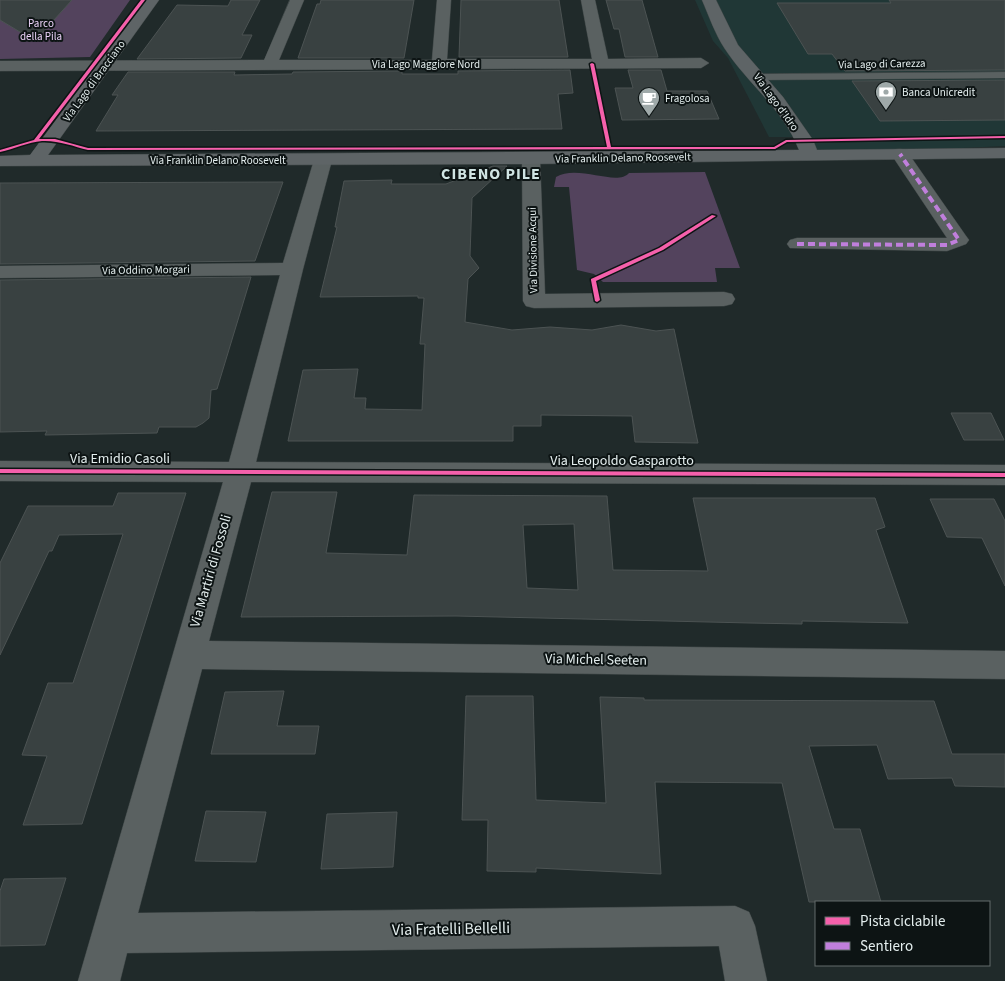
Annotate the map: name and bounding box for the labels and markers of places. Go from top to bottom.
bank icon: Banca Unicredit [874,80,898,111]
place label: Banca Unicredit [902,85,975,100]
cafe icon: Fragolosa [637,86,661,117]
place label: Fragolosa [665,91,710,106]

